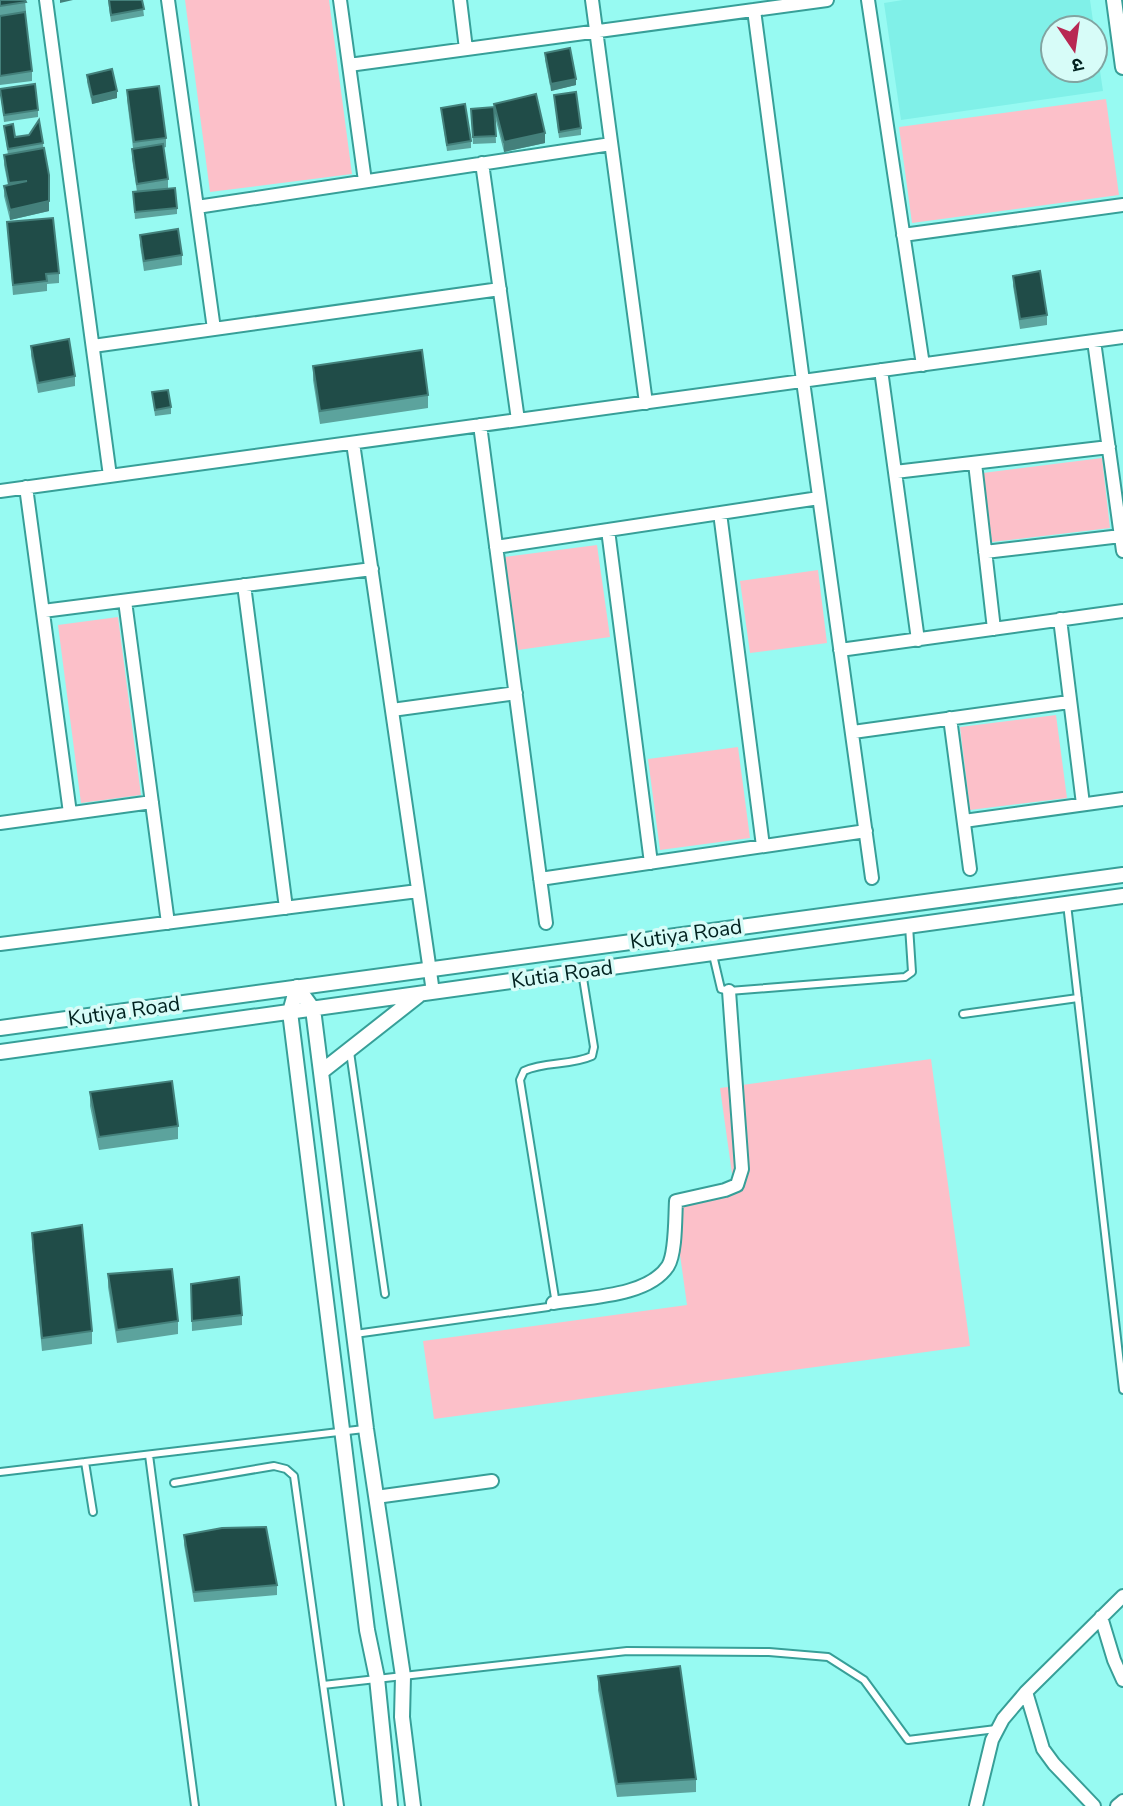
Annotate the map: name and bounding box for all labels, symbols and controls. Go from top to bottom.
north arrow [1039,14,1109,84]
text: उ [1068,51,1086,79]
street label: Kutiya Road [628,912,744,956]
street label: Kutia Road [509,953,615,995]
street label: Kutiya Road [66,989,182,1033]

